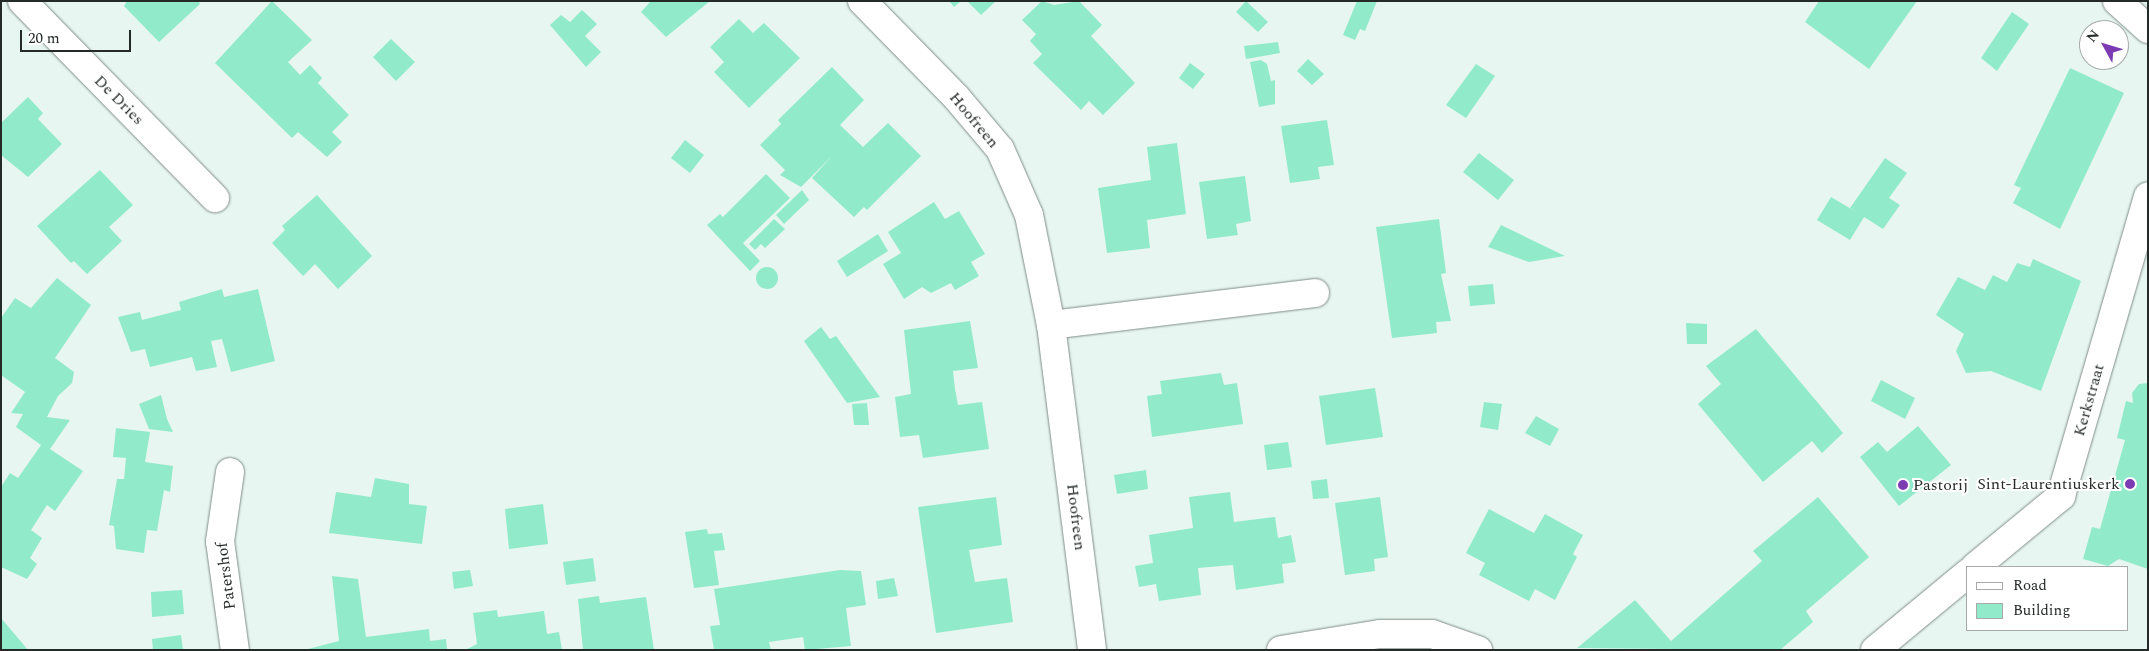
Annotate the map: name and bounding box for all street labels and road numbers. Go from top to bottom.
street label: De Dries [90,71,148,129]
street label: Hoofreen [945,88,1003,152]
street label: Kerkstraat [2070,362,2108,438]
street label: Hoofreen [1062,483,1090,551]
street label: Patershof [212,541,240,611]

